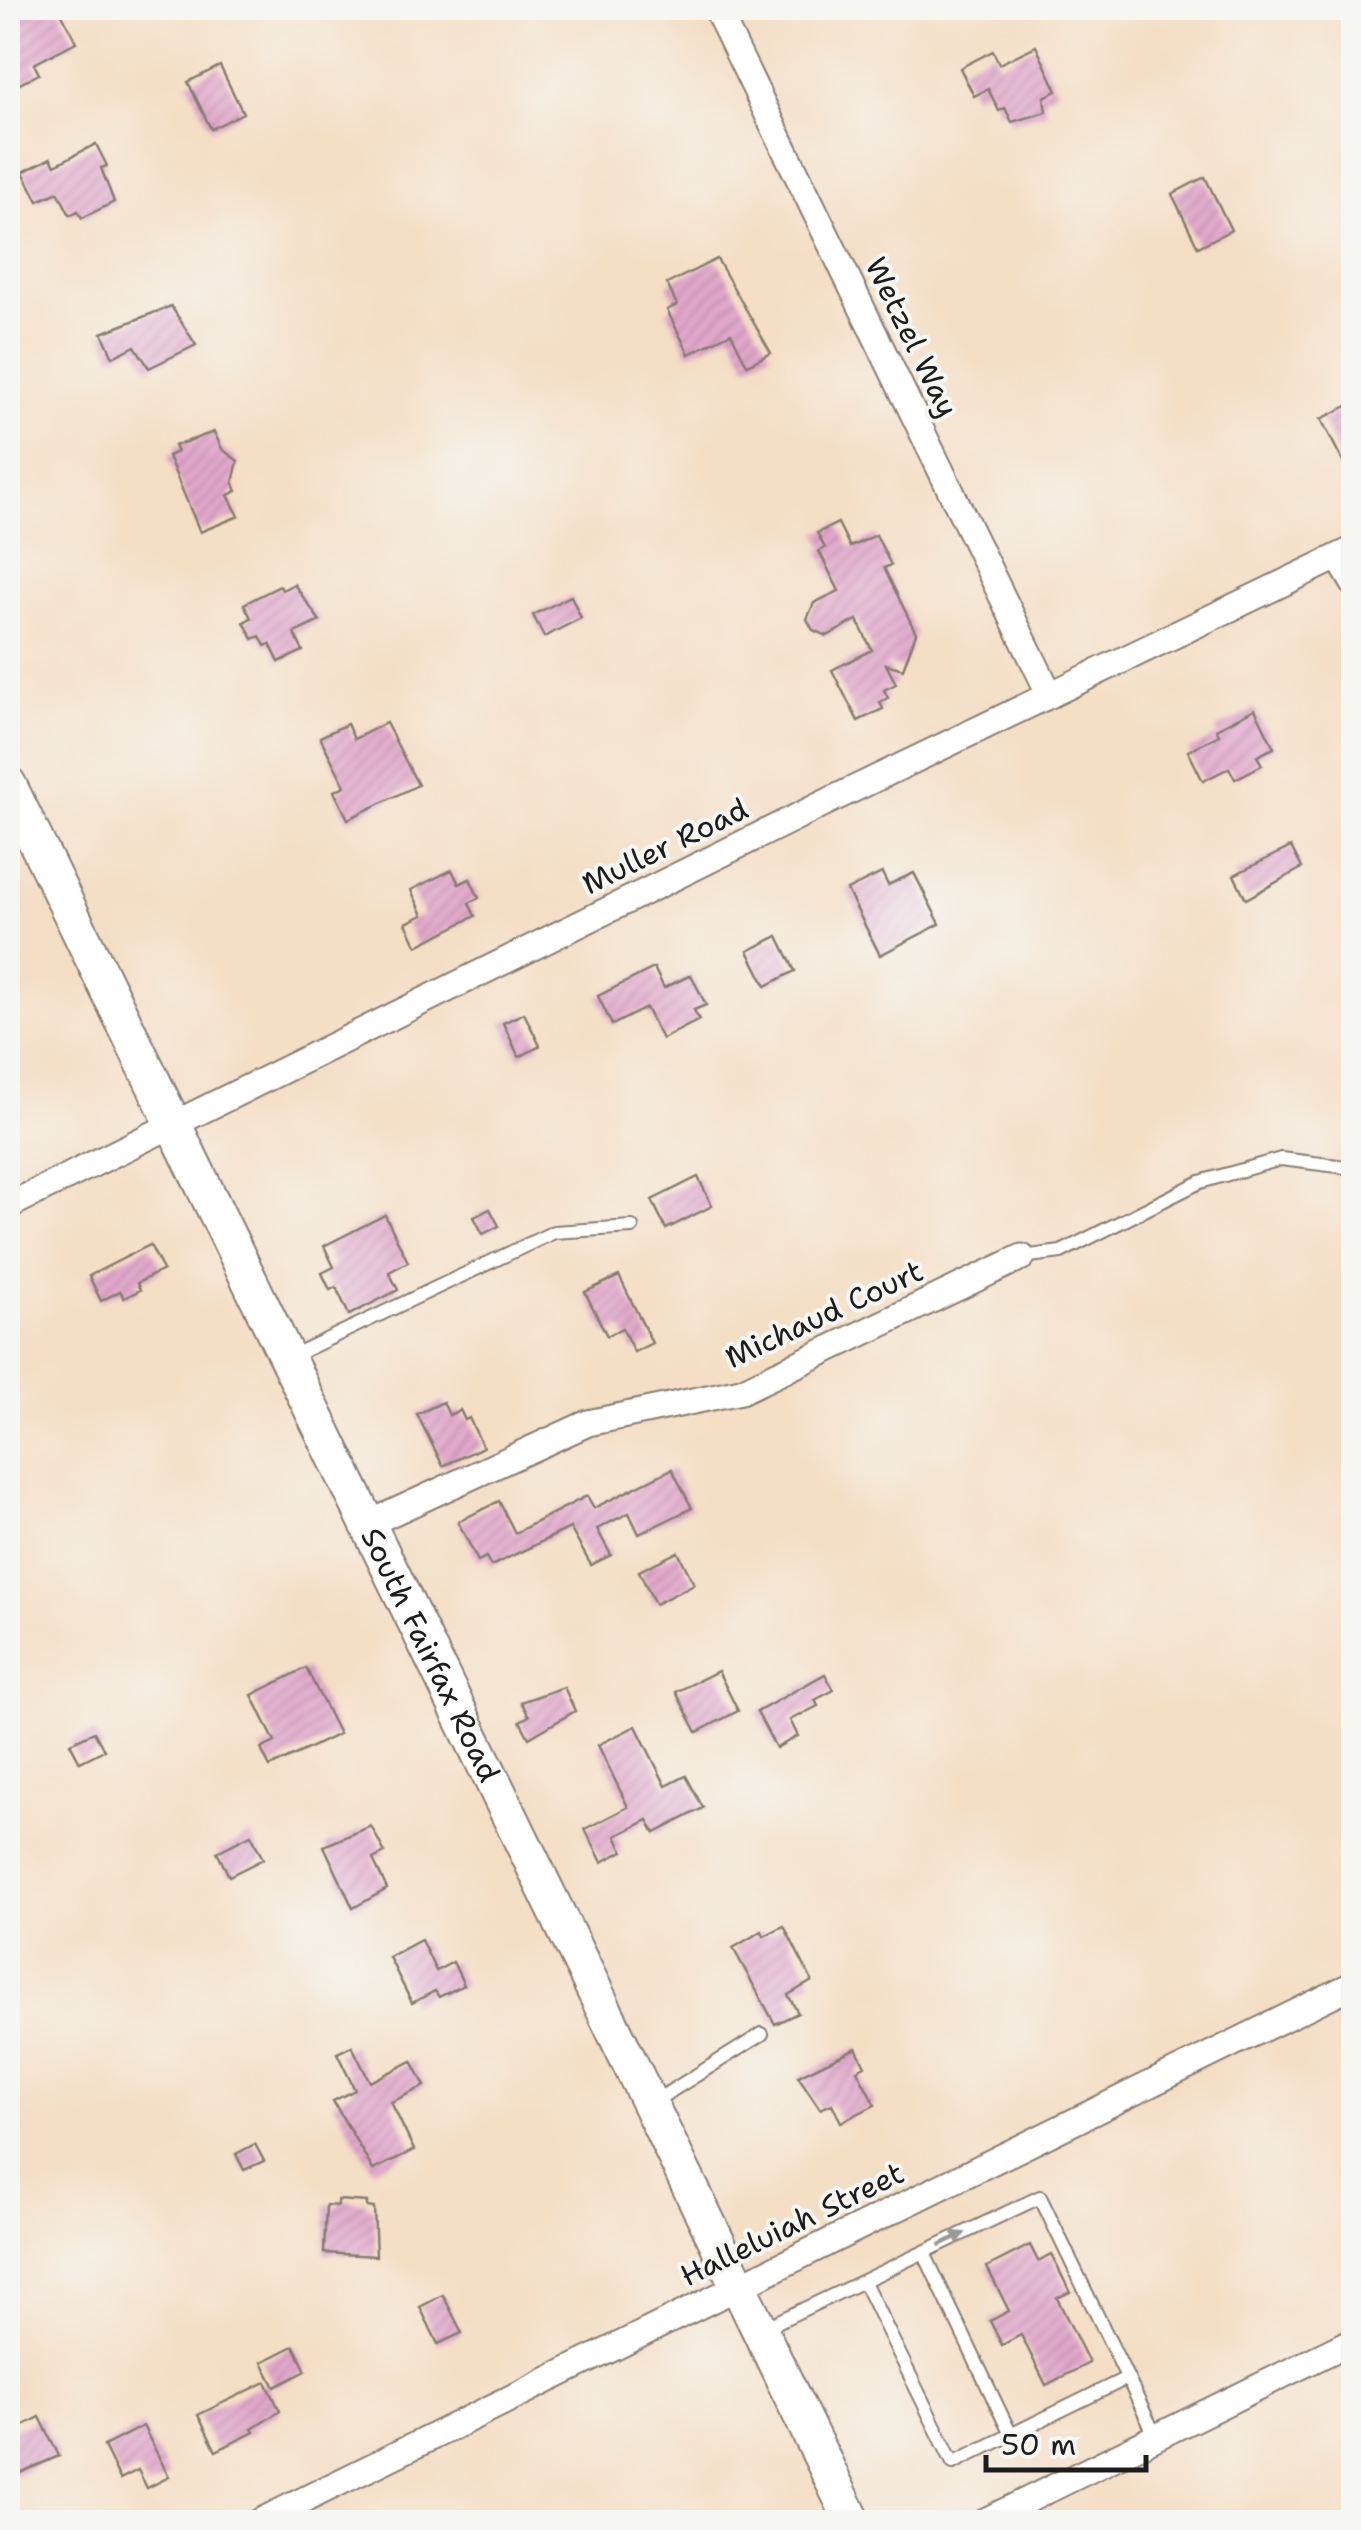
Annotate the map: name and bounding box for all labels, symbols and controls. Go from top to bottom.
street label: Wetzel Way [856,250,968,424]
street label: Muller Road [575,788,755,904]
street label: Michaud Court [718,1250,930,1378]
street label: South Fairfax Road [352,1521,510,1789]
street label: Halleluiah Street [673,2152,911,2296]
one-way arrow [938,2231,967,2248]
scale bar [986,2410,1146,2472]
text: 50 m [1001,2424,1076,2465]

